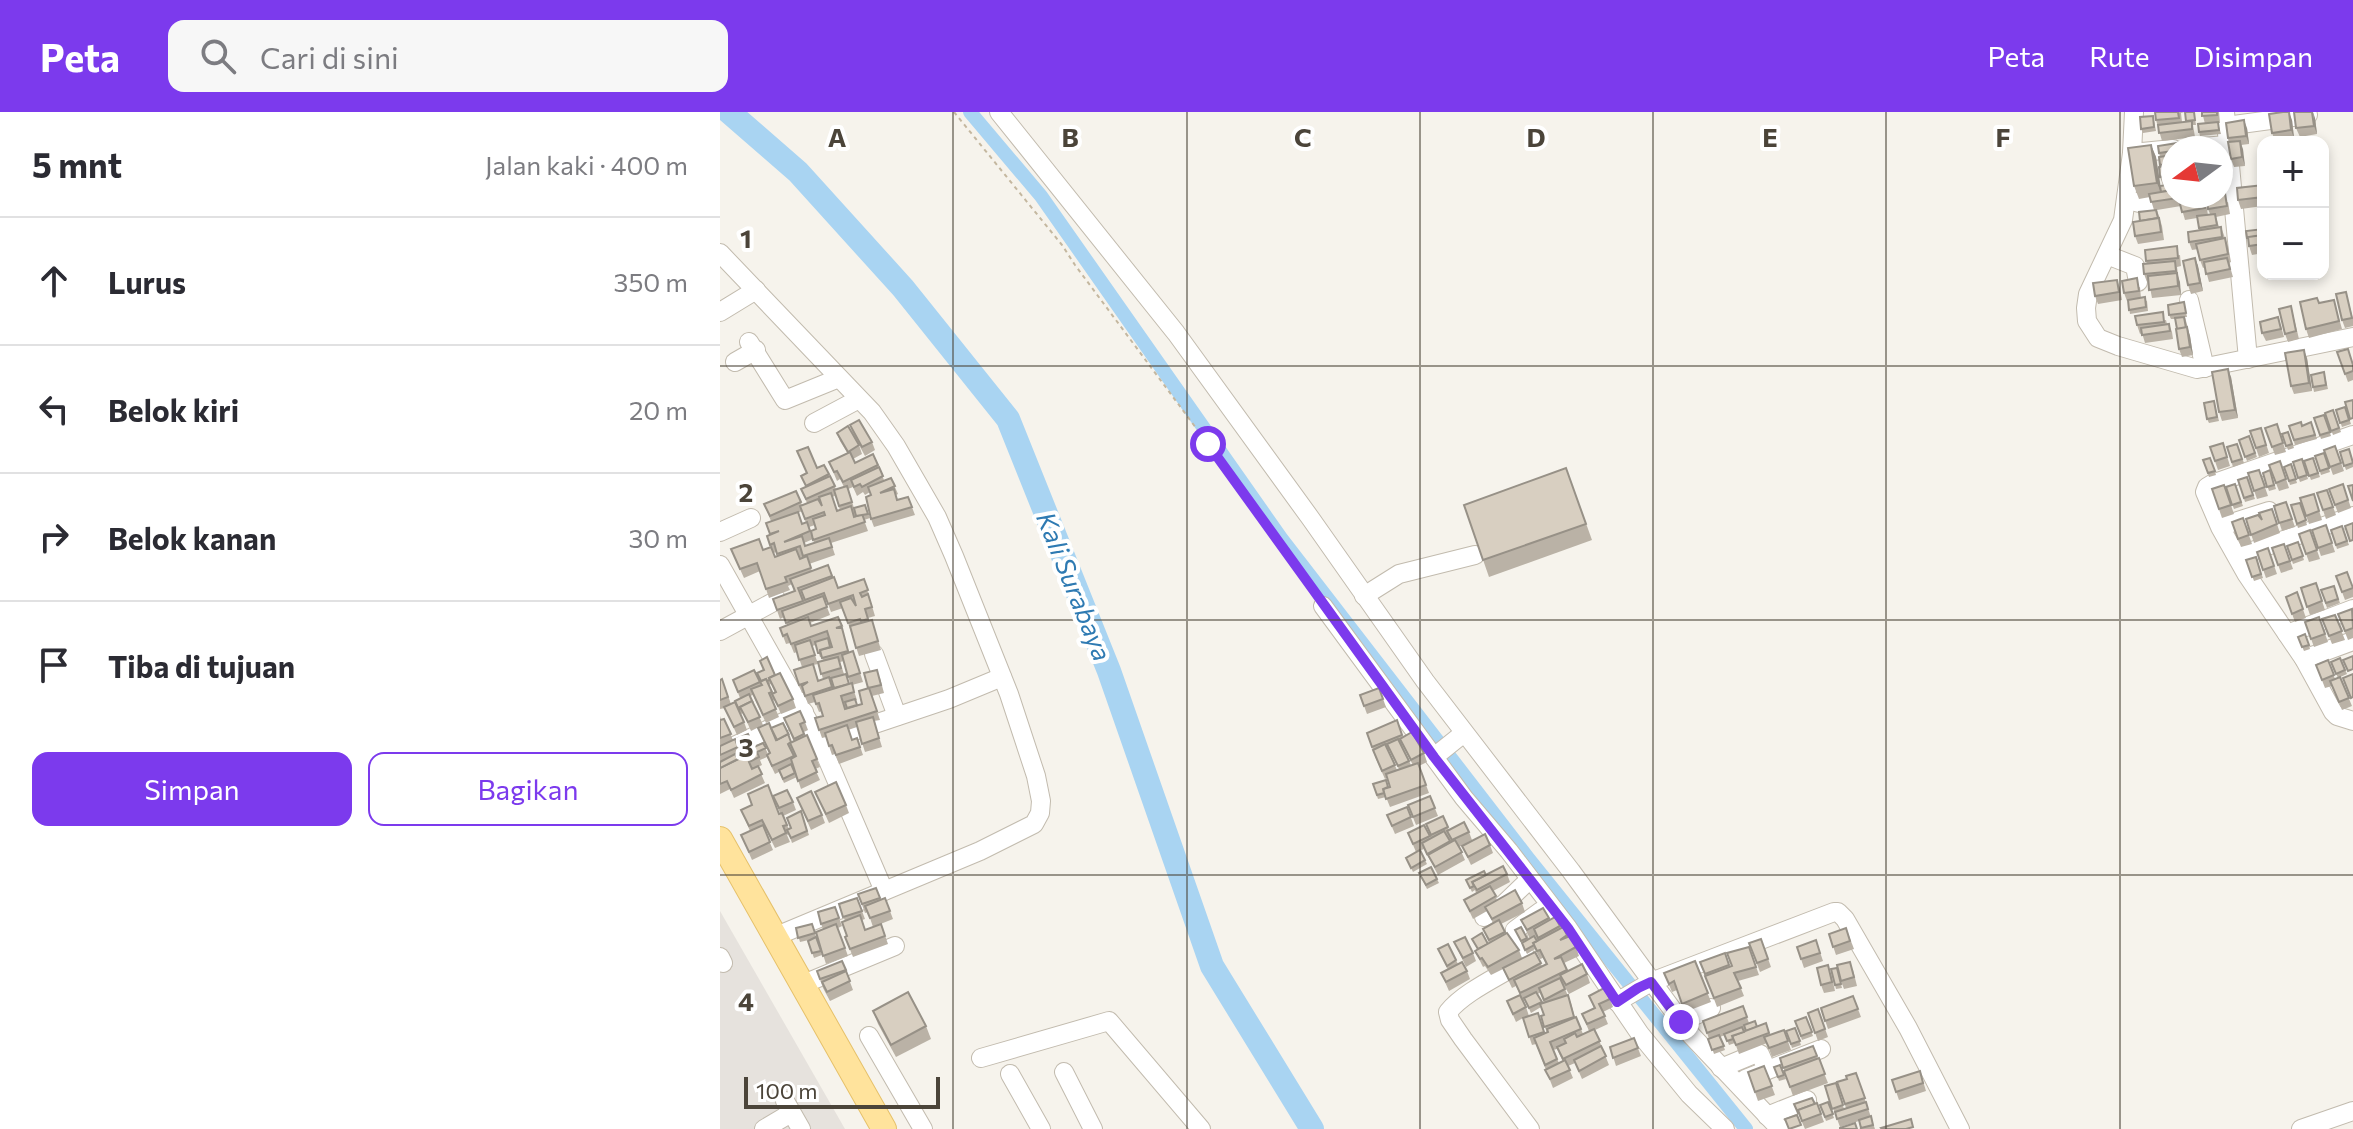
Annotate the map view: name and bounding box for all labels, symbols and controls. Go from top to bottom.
search box [168,20,728,92]
text: Peta [40,33,120,80]
icon: search [196,34,240,78]
text: Cari di sini [260,38,399,75]
text: Peta [1987,39,2045,73]
text: Rute [2089,39,2150,73]
text: Disimpan [2194,39,2313,73]
text: A [828,121,847,152]
text: B [1061,121,1079,152]
text: C [1294,121,1312,152]
text: D [1526,121,1546,152]
text: E [1762,121,1778,152]
text: F [1995,121,2011,152]
north arrow [2161,136,2233,208]
map controls [2257,136,2329,280]
button: + [2257,136,2329,208]
text: 5 mnt [32,143,122,185]
text: Jalan kaki · 400 m [485,149,688,180]
button: − [2257,208,2329,280]
text: 1 [740,222,752,253]
icon: ahead [32,259,76,303]
text: Lurus [108,263,186,300]
text: 350 m [614,266,688,297]
icon: left [32,387,76,431]
text: Belok kiri [108,391,239,428]
text: 20 m [629,394,688,425]
route start [1190,426,1226,462]
text: 2 [739,476,753,507]
water label: Kali Surabaya [1031,507,1119,665]
icon: right [32,515,76,559]
text: Belok kanan [108,519,276,556]
text: 30 m [629,522,688,553]
icon: arrive [32,643,76,687]
text: Tiba di tujuan [108,647,295,684]
text: 3 [738,731,754,762]
button: Simpan [32,752,352,826]
button: Bagikan [368,752,688,826]
text: 4 [738,985,754,1016]
route end [1663,1004,1699,1040]
scale bar [744,1073,940,1109]
text: 100 m [756,1077,818,1104]

